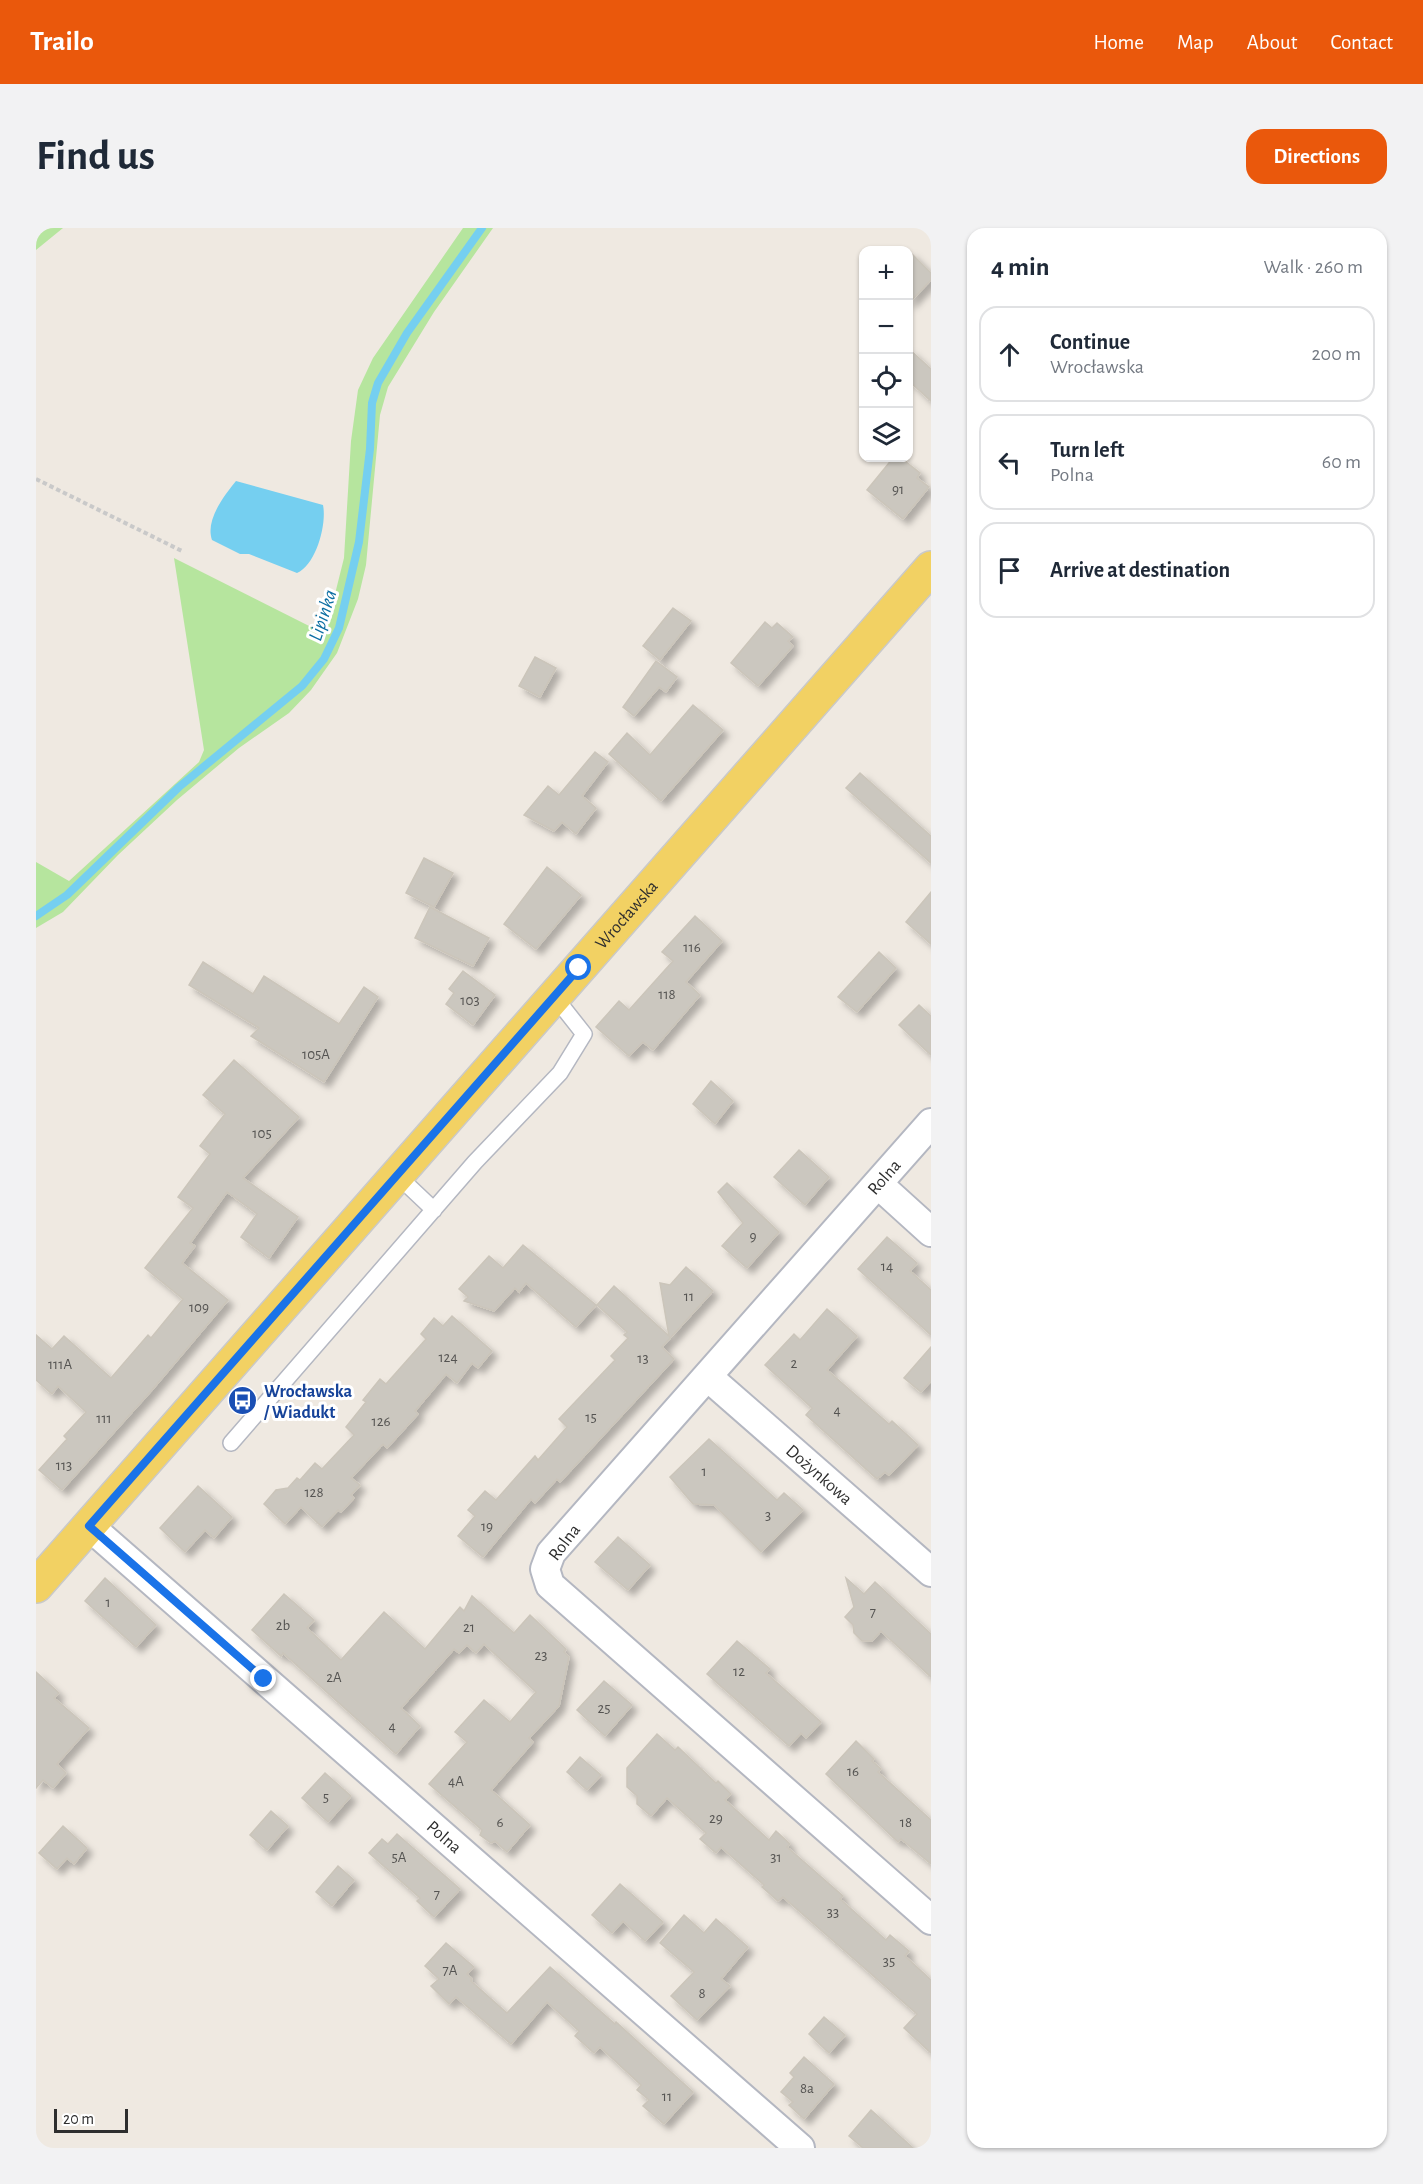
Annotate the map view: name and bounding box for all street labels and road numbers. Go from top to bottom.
street label: Wrocławska [592,878,662,953]
street label: Rolna [865,1157,905,1199]
street label: Dożynkowa [782,1442,855,1509]
street label: Rolna [546,1521,584,1564]
street label: Polna [423,1818,464,1857]

